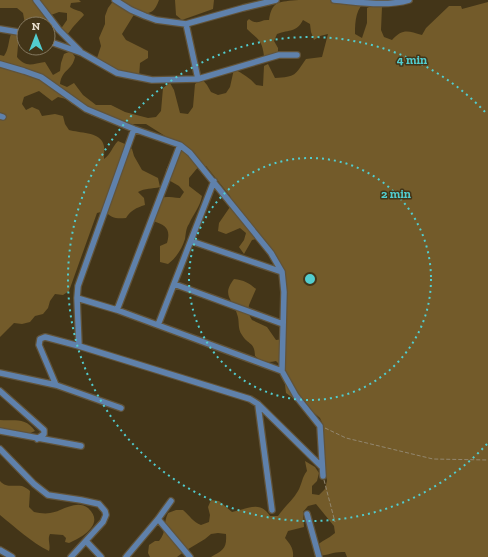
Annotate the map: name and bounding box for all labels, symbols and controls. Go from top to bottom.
north arrow [16,16,56,56]
text: N [32,20,41,33]
text: 4 min [397,53,427,67]
text: 2 min [381,187,411,201]
centre of rings [303,272,317,286]

